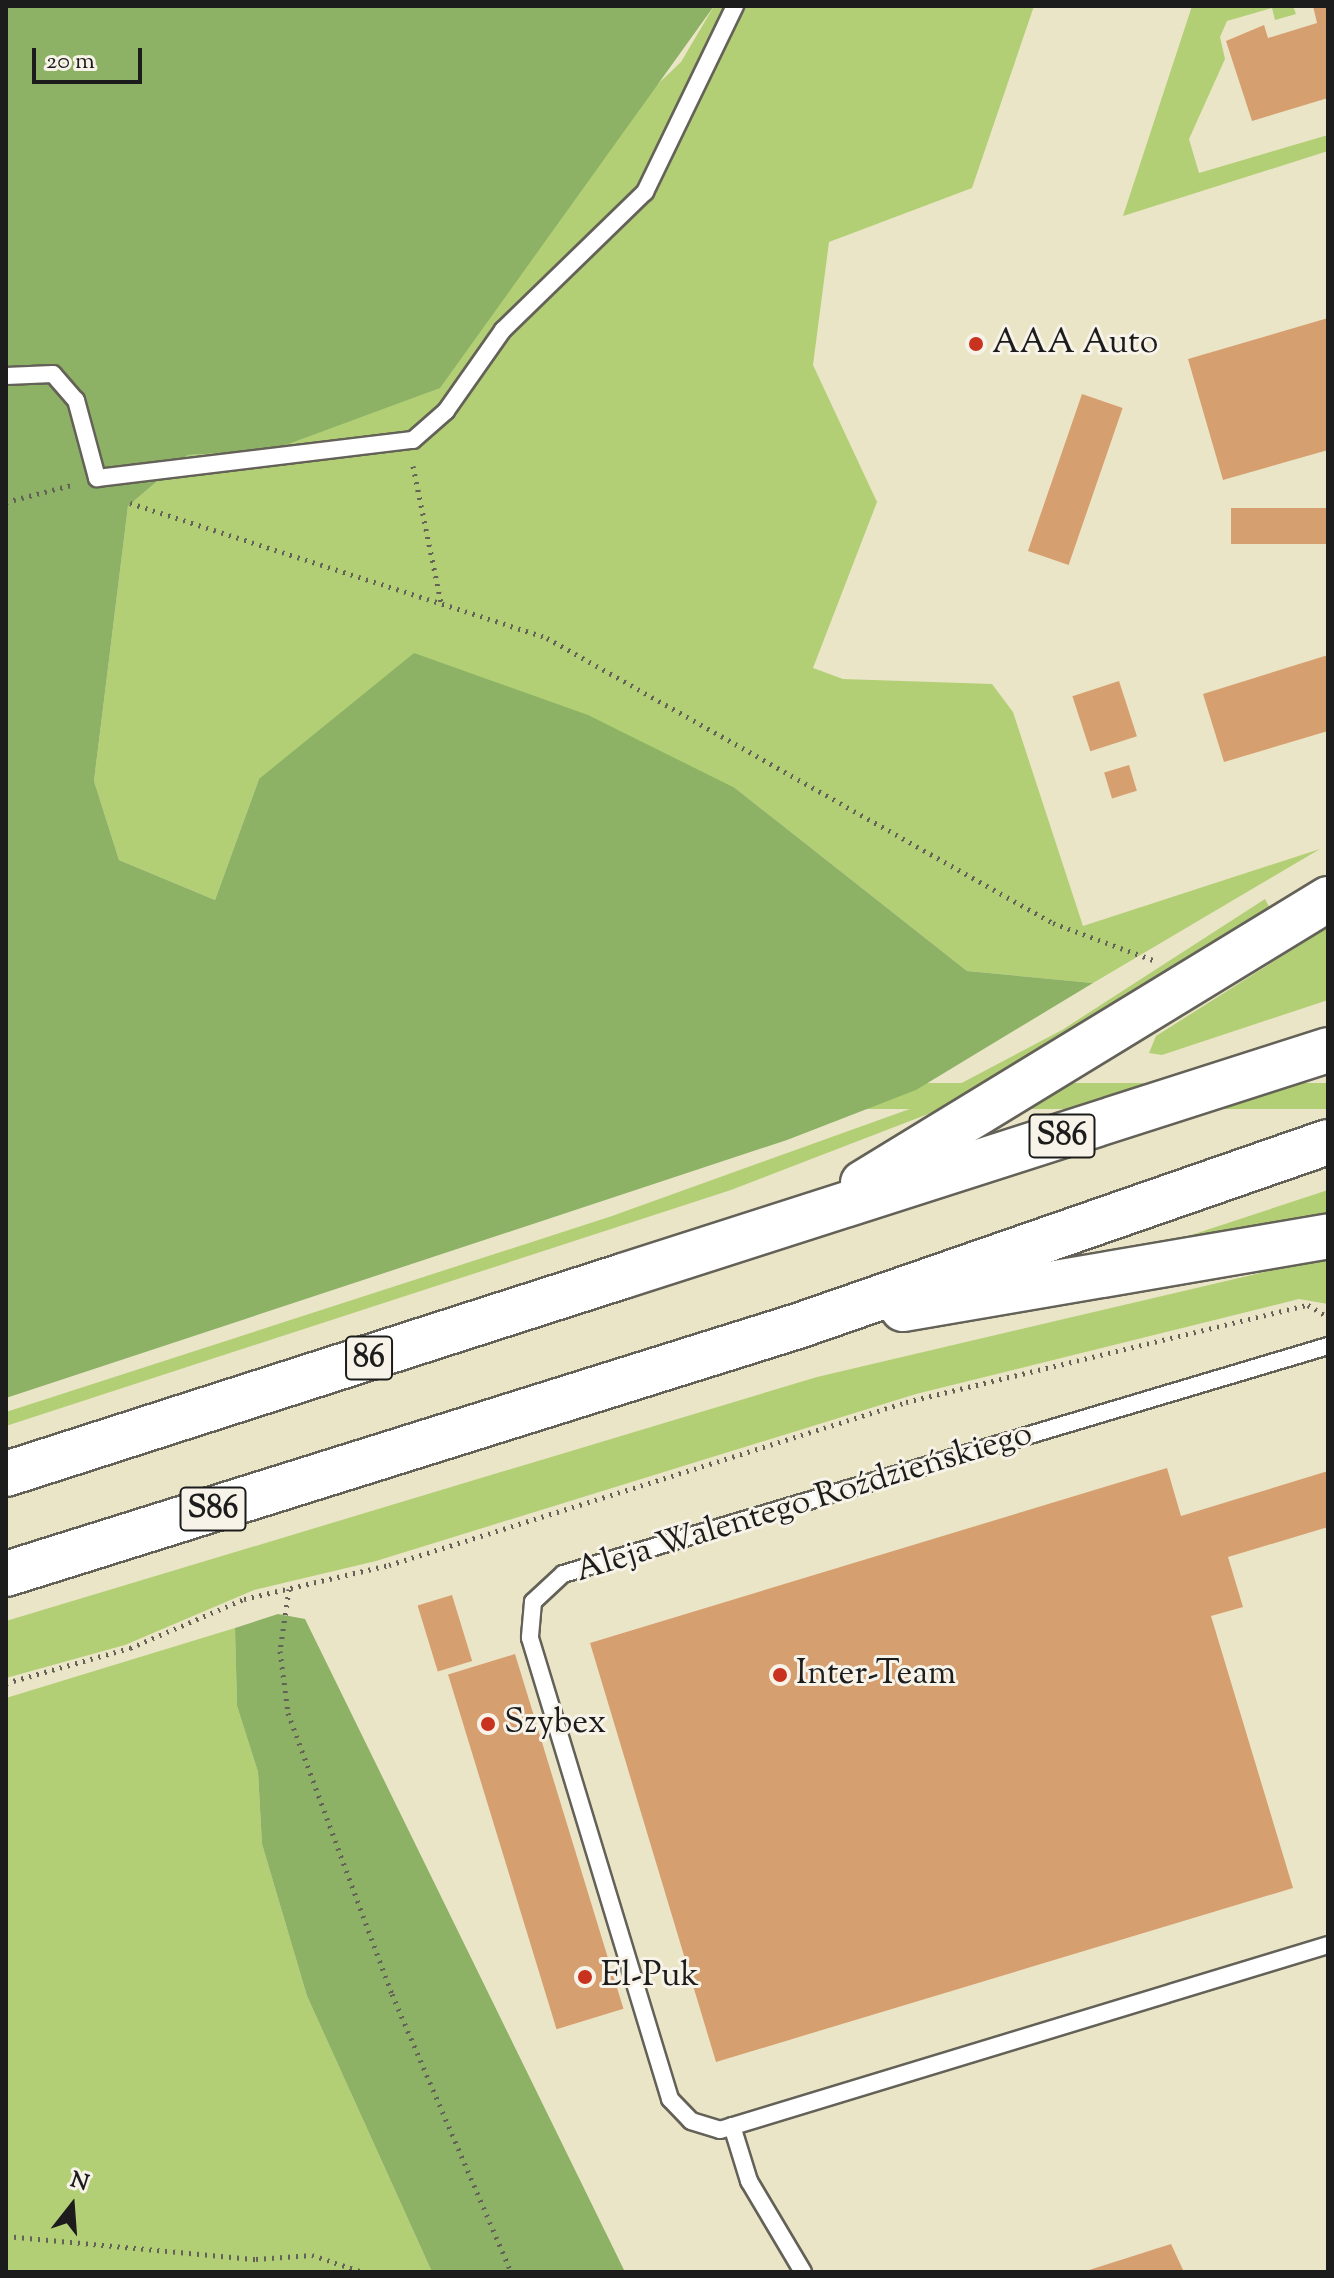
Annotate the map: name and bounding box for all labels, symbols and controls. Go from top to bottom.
scale bar [36,32,146,82]
text: 20 m [46,45,95,79]
place label: AAA Auto [992,324,1158,364]
marker: AAA Auto [967,335,985,353]
road number: S86 [1028,1108,1096,1164]
road number: 86 [345,1330,393,1386]
street label: Aleja Walentego Roździeńskiego [571,1414,1037,1592]
road number: S86 [179,1481,247,1537]
place label: Inter-Team [796,1655,956,1695]
marker: Inter-Team [771,1666,789,1684]
place label: Szybex [504,1704,606,1744]
marker: Szybex [479,1715,497,1733]
place label: El-Puk [601,1957,699,1997]
marker: El-Puk [576,1968,594,1986]
text: N [66,2165,92,2201]
north arrow [32,2166,112,2246]

